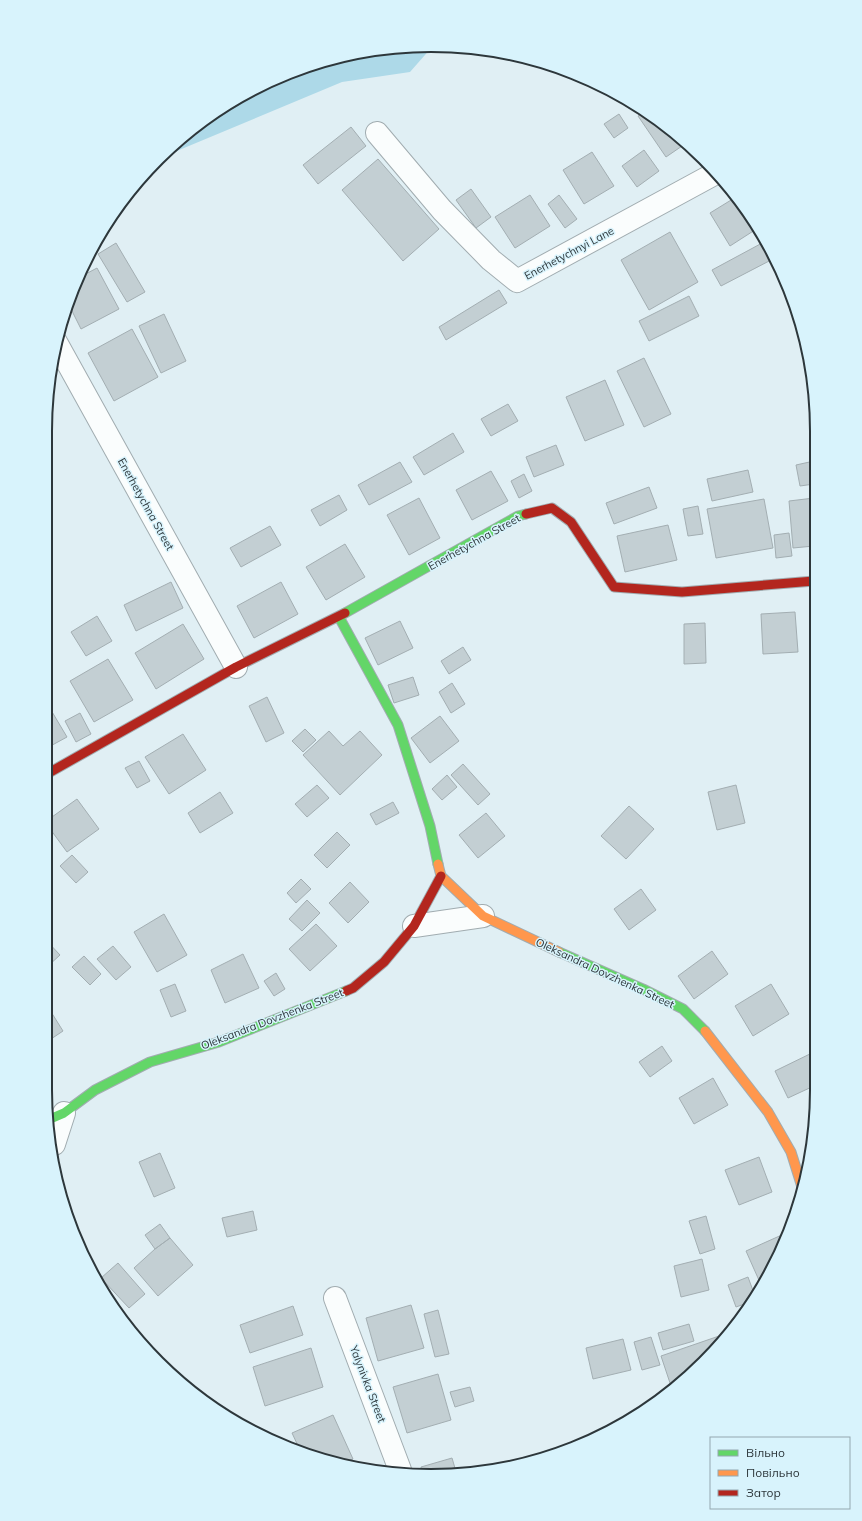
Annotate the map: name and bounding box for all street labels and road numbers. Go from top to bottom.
street label: Enerhetychnyi Lane [522,223,616,283]
street label: Enerhetychna Street [115,455,177,553]
street label: Enerhetychna Street [425,511,523,573]
street label: Oleksandra Dovzhenka Street [533,935,677,1011]
street label: Oleksandra Dovzhenka Street [199,985,345,1053]
street label: Yalynivka Street [347,1343,389,1425]

